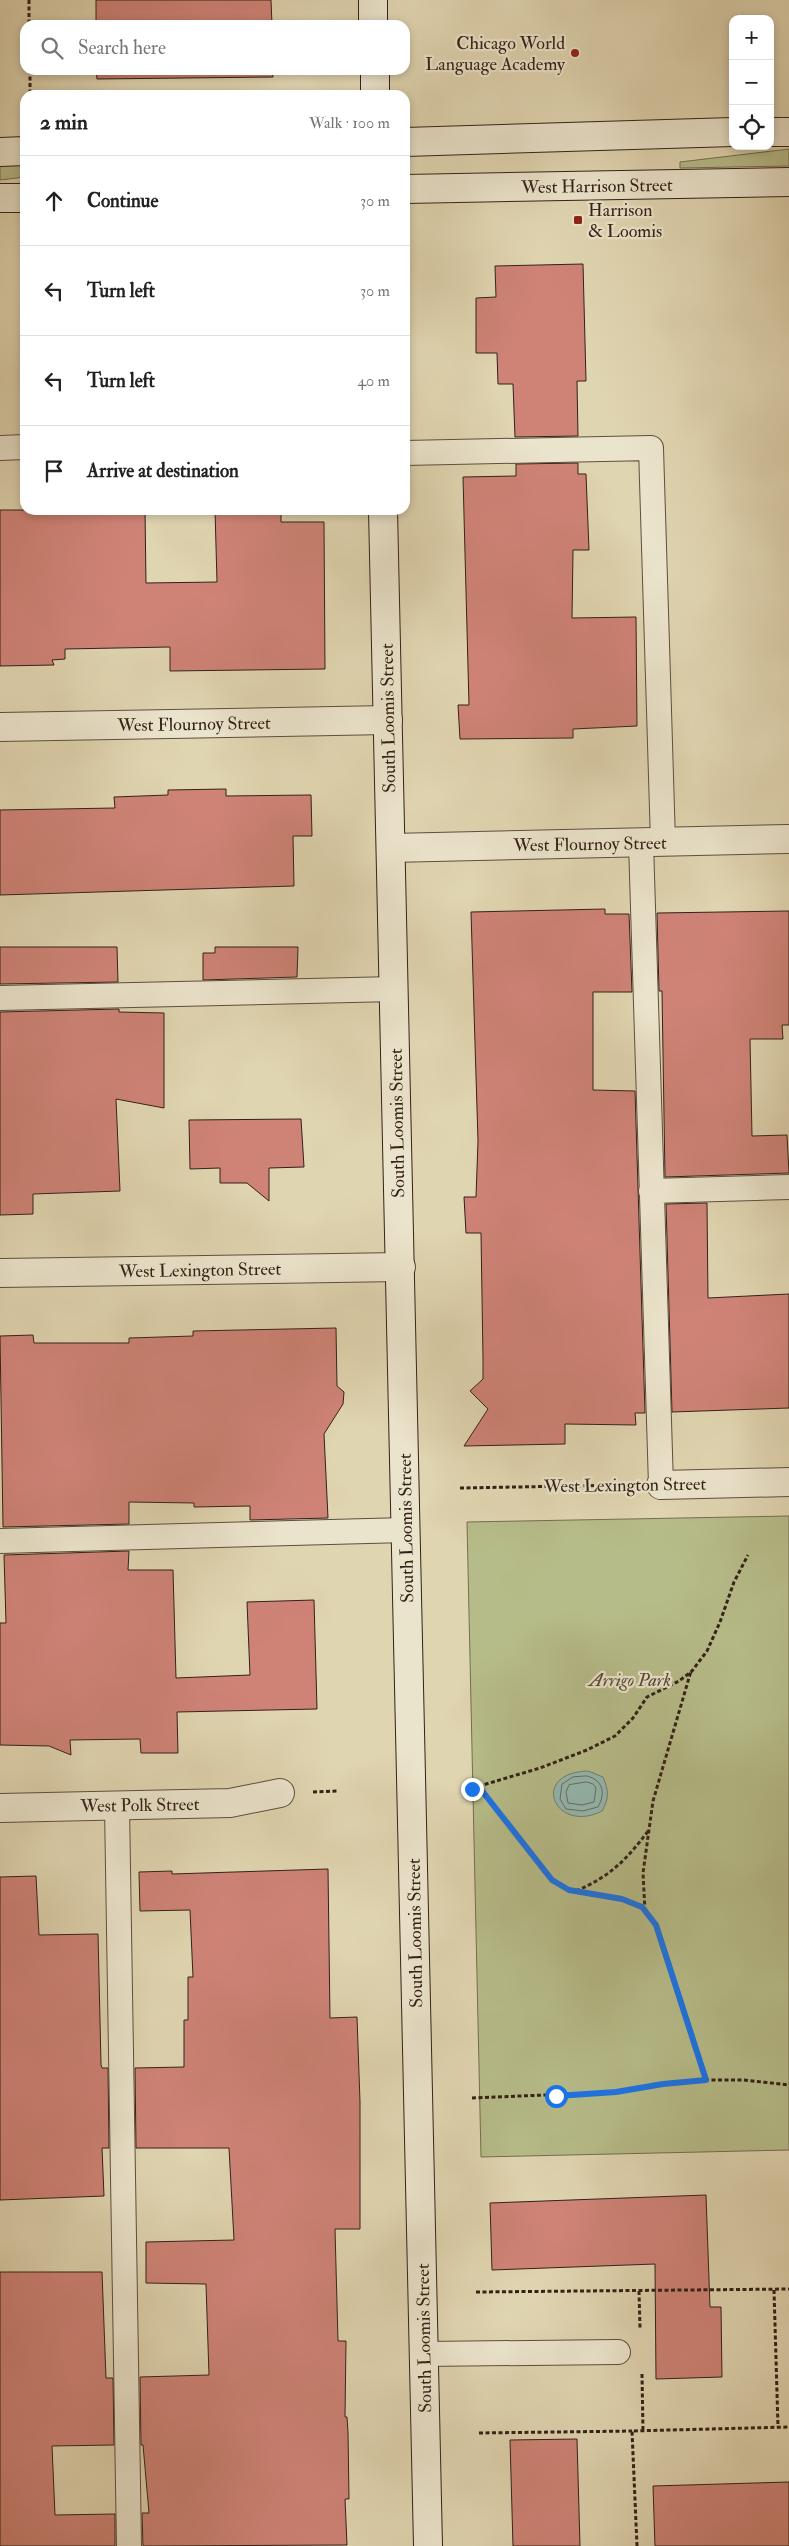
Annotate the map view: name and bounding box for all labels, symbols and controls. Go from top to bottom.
map controls [729,15,774,150]
button: + [729,15,774,60]
search box [20,20,410,75]
place label: Chicago World Language Academy [425,32,566,76]
icon: search [38,34,66,62]
text: Search here [78,36,166,60]
marker: Chicago World Language Academy [569,47,581,59]
button: − [729,60,774,105]
button: locate [729,105,774,150]
text: 2 min [40,109,88,136]
text: Walk · 100 m [309,113,390,133]
street label: West Harrison Street [520,174,673,199]
icon: ahead [40,187,68,215]
text: Continue [87,189,158,213]
text: 30 m [360,191,390,211]
place label: Harrison & Loomis [588,199,662,243]
marker: Harrison & Loomis [572,214,584,226]
icon: left [40,277,68,305]
text: Turn left [87,279,155,303]
text: 30 m [360,281,390,301]
icon: left [40,367,68,395]
text: Turn left [87,369,155,393]
text: 40 m [357,371,390,391]
icon: arrive [40,457,68,485]
text: Arrive at destination [87,459,239,483]
street label: South Loomis Street [376,643,401,793]
street label: West Flournoy Street [116,712,271,737]
street label: West Flournoy Street [512,832,667,857]
street label: South Loomis Street [385,1048,410,1198]
street label: West Lexington Street [118,1258,282,1283]
street label: South Loomis Street [394,1453,419,1603]
street label: West Lexington Street [543,1473,707,1498]
park label: Arrigo Park [587,1669,671,1692]
route end [461,1778,484,1801]
street label: West Polk Street [79,1793,200,1818]
street label: South Loomis Street [403,1858,428,2008]
route start [545,2085,568,2108]
street label: South Loomis Street [412,2263,437,2413]

